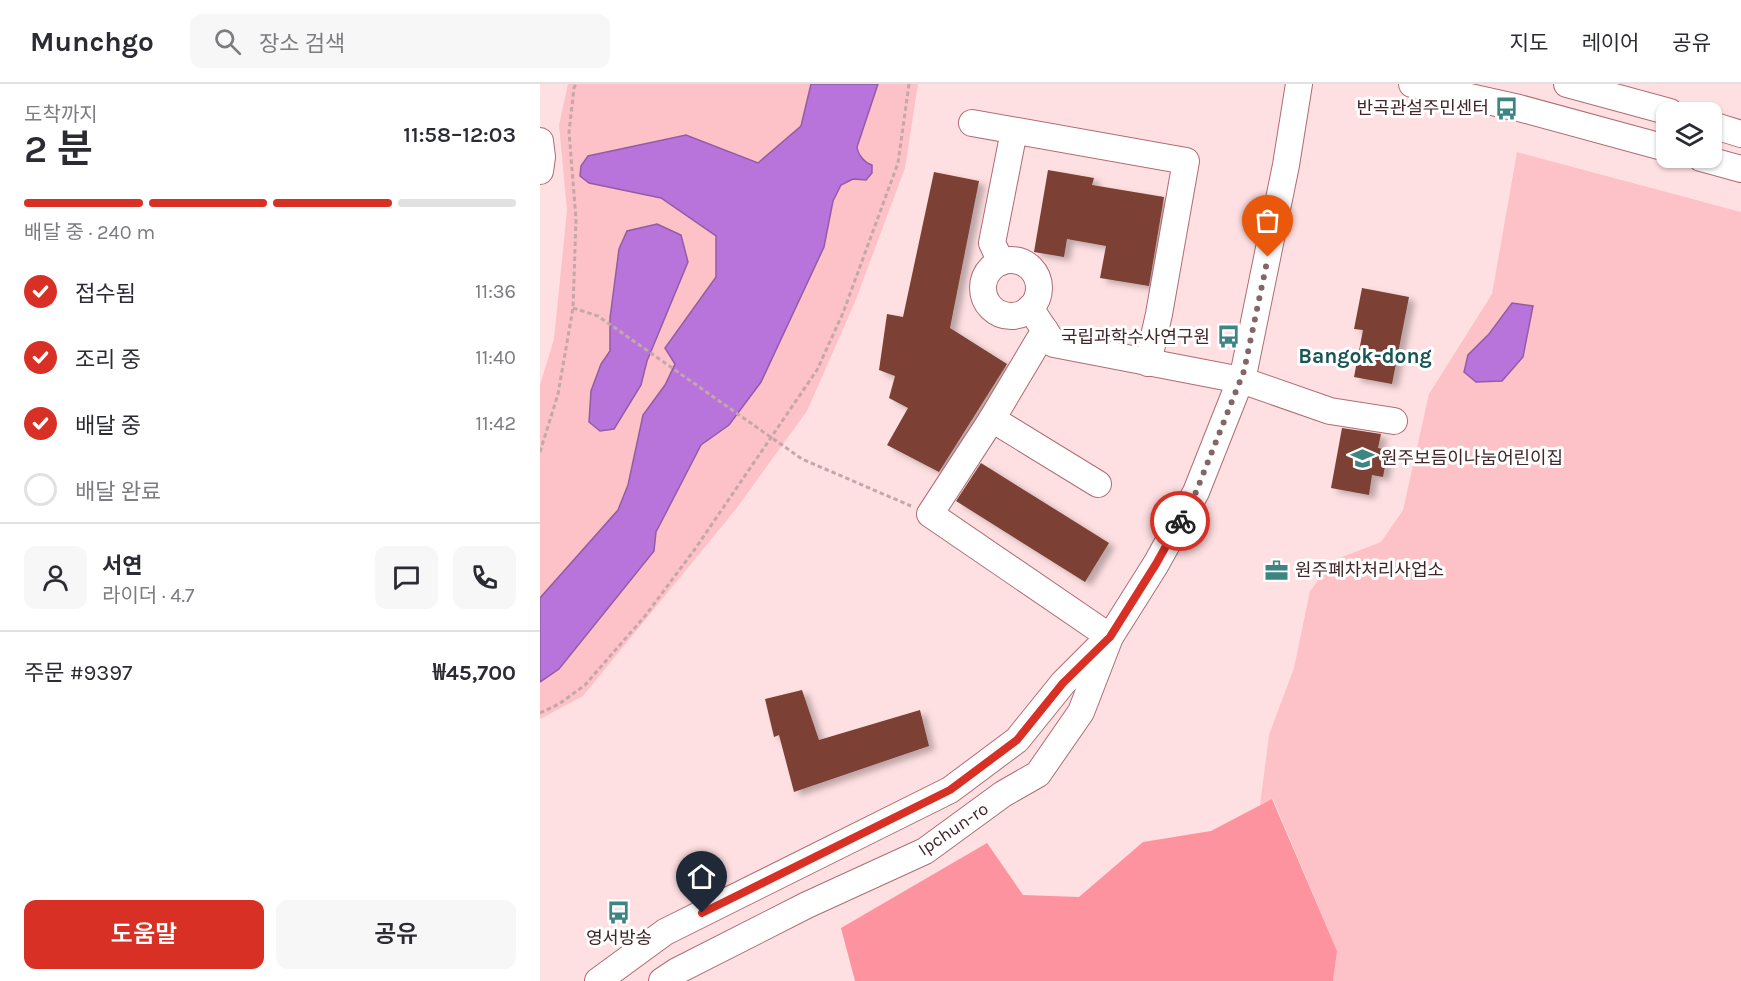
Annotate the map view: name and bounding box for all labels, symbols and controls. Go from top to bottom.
search box [190,14,610,68]
text: Munchgo [30,25,154,58]
icon: search [211,25,244,58]
text: 장소 검색 [259,31,345,57]
text: 지도 [1510,31,1548,55]
text: 레이어 [1581,31,1639,55]
text: 공유 [1672,31,1711,55]
bus stop icon: 반곡관설주민센터 [1494,95,1520,121]
place label: 반곡관설주민센터 [1357,97,1489,119]
map controls [1656,102,1722,168]
button: layers [1656,102,1722,168]
text: 도착까지 [24,103,98,126]
text: 11:58–12:03 [403,122,516,148]
text: 2 분 [24,126,93,172]
pin [1242,195,1293,257]
icon: bag [1251,204,1284,237]
text: 배달 중 · 240 m [24,221,155,244]
icon: check [24,275,57,308]
text: 11:36 [475,280,516,303]
text: 접수됨 [75,281,136,307]
bus stop icon: 국립과학수사연구원 [1215,324,1241,350]
place label: 국립과학수사연구원 [1061,326,1210,348]
icon: check [24,341,57,374]
district label: Bangok-dong [1298,344,1432,368]
text: 11:40 [475,346,516,369]
text: 조리 중 [75,347,141,373]
icon: check [24,407,57,440]
text: 11:42 [475,412,516,435]
text: 배달 중 [75,413,141,439]
school or university icon: 원주보듬이나눔어린이집 [1350,445,1376,471]
place label: 원주보듬이나눔어린이집 [1381,447,1563,469]
text: 배달 완료 [75,479,161,505]
courier [1150,491,1210,551]
icon: bike [1164,505,1197,538]
button: person [24,546,87,609]
button: chat [375,546,438,609]
button: phone [453,546,516,609]
text: 서연 [102,553,142,579]
office icon: 원주폐차처리사업소 [1264,557,1290,583]
place label: 원주폐차처리사업소 [1295,559,1444,581]
text: 라이더 · 4.7 [102,584,194,607]
text: 주문 #9397 [24,660,132,686]
text: ₩45,700 [433,660,516,686]
street label: Ipchun-ro [914,797,992,861]
pin [676,851,727,913]
icon: home [685,860,718,893]
bus stop icon: 영서방송 [606,899,632,925]
button: 도움말 [24,900,264,969]
button: 공유 [276,900,516,969]
place label: 영서방송 [586,927,652,949]

